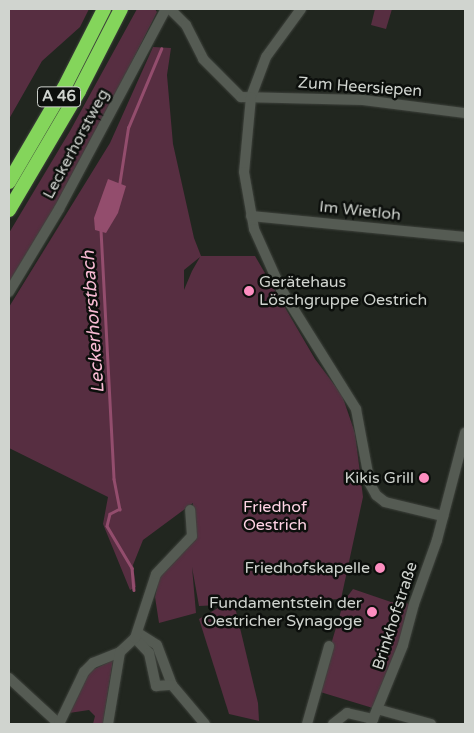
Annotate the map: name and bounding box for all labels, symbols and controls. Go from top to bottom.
street label: Zum Heersiepen [297,73,423,101]
road number: A 46 [36,84,82,110]
street label: Leckerhorstweg [39,86,113,202]
street label: Im Wietloh [318,197,402,225]
water label: Leckerhorstbach [77,250,109,394]
place label: Gerätehaus Löschgruppe Oestrich [259,272,427,310]
marker: Gerätehaus Löschgruppe Oestrich [243,285,255,297]
place label: Kikis Grill [345,468,414,488]
marker: Kikis Grill [418,472,430,484]
park label: Friedhof Oestrich [243,497,307,535]
place label: Friedhofskapelle [245,558,370,578]
street label: Brinkhofstraße [368,559,422,673]
marker: Friedhofskapelle [374,562,386,574]
place label: Fundamentstein der Oestricher Synagoge [203,593,362,631]
marker: Fundamentstein der Oestricher Synagoge [366,606,378,618]

